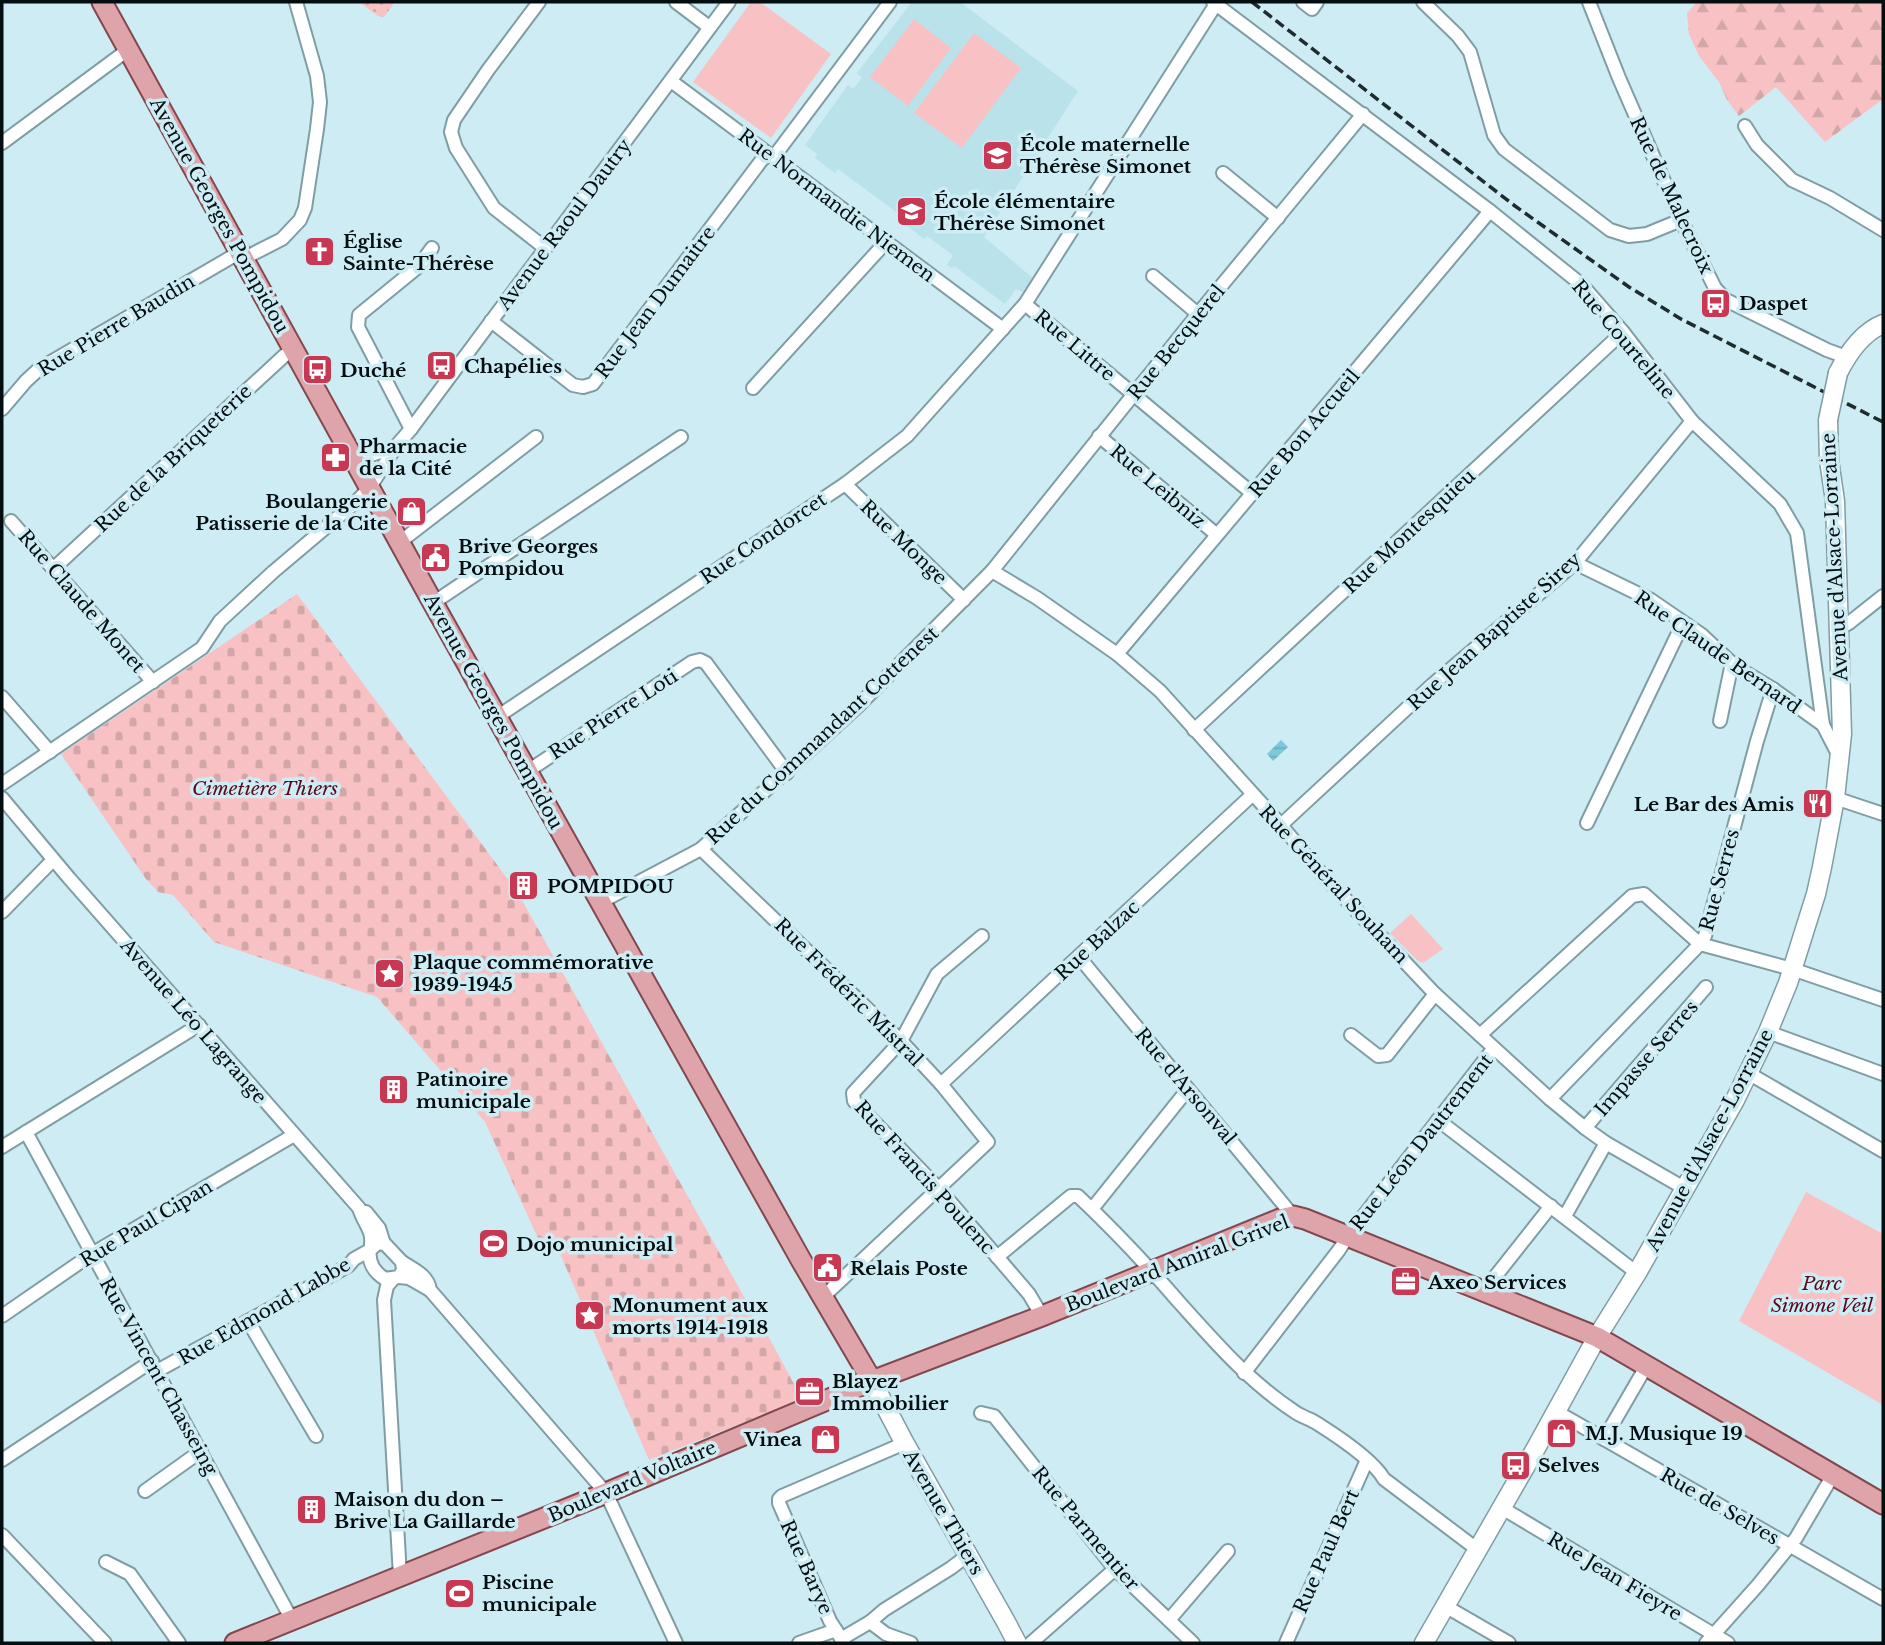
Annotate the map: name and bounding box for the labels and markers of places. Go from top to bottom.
place label: École maternelle Thérèse Simonet [1020,133,1192,178]
school or university icon: École maternelle Thérèse Simonet [980,138,1014,172]
place label: École élémentaire Thérèse Simonet [934,190,1115,235]
school or university icon: École élémentaire Thérèse Simonet [894,195,928,229]
place label: Église Sainte-Thérèse [343,230,494,275]
church icon: Église Sainte-Thérèse [303,235,337,269]
bus stop icon: Daspet [1699,286,1733,320]
place label: Daspet [1739,292,1808,315]
bus stop icon: Chapélies [424,349,458,383]
bus stop icon: Duché [300,353,334,387]
place label: Chapélies [464,355,562,378]
place label: Duché [340,359,406,382]
place label: Pharmacie de la Cité [359,435,467,480]
pharmacy icon: Pharmacie de la Cité [319,440,353,474]
place label: Boulangerie Patisserie de la Cite [195,490,388,535]
shop icon: Boulangerie Patisserie de la Cite [394,495,428,529]
place label: Brive Georges Pompidou [458,535,598,580]
public building icon: Brive Georges Pompidou [418,540,452,574]
restaurant icon: Le Bar des Amis [1800,787,1834,821]
place label: Le Bar des Amis [1634,793,1794,816]
building icon: POMPIDOU [507,869,541,903]
place label: POMPIDOU [547,875,674,898]
place label: Plaque commémorative 1939-1945 [413,951,654,996]
place icon: Plaque commémorative 1939-1945 [373,956,407,990]
place label: Patinoire municipale [416,1068,531,1113]
building icon: Patinoire municipale [376,1073,410,1107]
sports icon: Dojo municipal [476,1227,510,1261]
place label: Dojo municipal [516,1233,674,1256]
public building icon: Relais Poste [810,1251,844,1285]
place label: Relais Poste [850,1257,968,1280]
office icon: Axeo Services [1388,1265,1422,1299]
place label: Axeo Services [1427,1271,1567,1294]
place label: Monument aux morts 1914-1918 [612,1294,769,1339]
place icon: Monument aux morts 1914-1918 [572,1299,606,1333]
place label: Blayez Immobilier [832,1370,949,1415]
office icon: Blayez Immobilier [792,1375,826,1409]
shop icon: M.J. Musique 19 [1545,1416,1579,1450]
shop icon: Vinea [808,1422,842,1456]
place label: M.J. Musique 19 [1585,1422,1743,1445]
place label: Vinea [743,1428,802,1451]
bus stop icon: Selves [1498,1448,1532,1482]
place label: Selves [1538,1454,1600,1477]
place label: Maison du don – Brive La Gaillarde [334,1488,516,1533]
building icon: Maison du don – Brive La Gaillarde [294,1493,328,1527]
place label: Piscine municipale [482,1571,597,1616]
sports icon: Piscine municipale [442,1576,476,1610]

